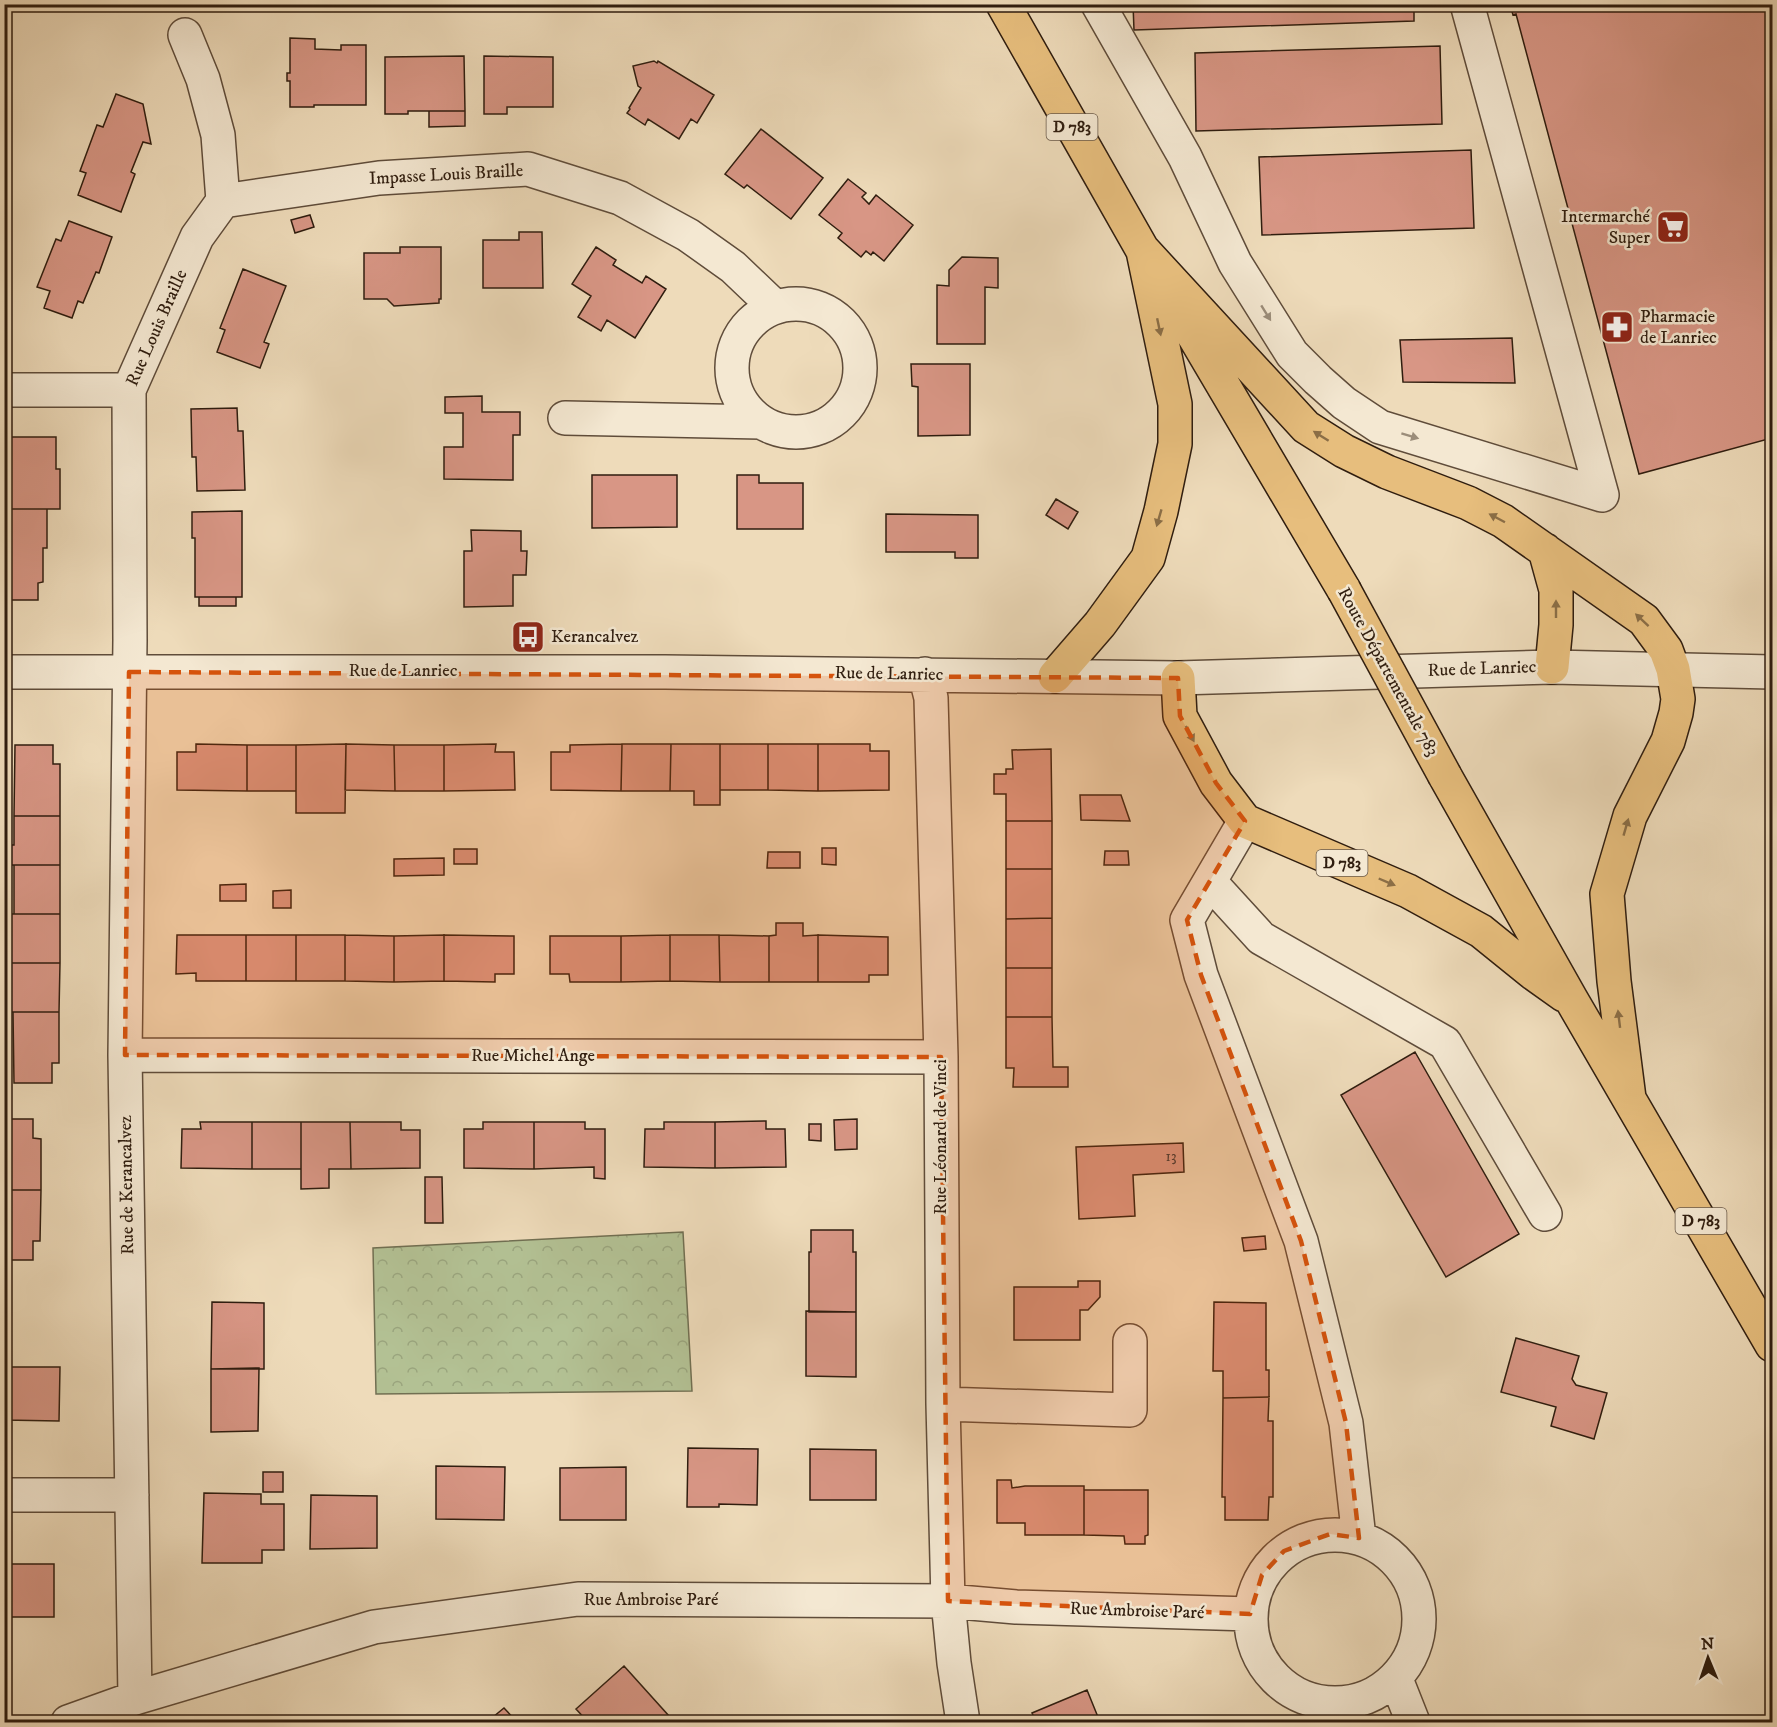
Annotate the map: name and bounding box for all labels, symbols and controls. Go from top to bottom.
road number: D 783 [1046,114,1098,140]
street label: Impasse Louis Braille [368,160,524,190]
place label: Intermarché Super [1561,206,1651,249]
supermarket icon: Intermarché Super [1655,209,1691,245]
street label: Rue Louis Braille [121,266,193,390]
one-way arrow [1260,305,1271,321]
place label: Pharmacie de Lanriec [1640,306,1717,349]
pharmacy icon: Pharmacie de Lanriec [1599,309,1635,345]
one-way arrow [1155,317,1164,336]
one-way arrow [1312,430,1329,441]
one-way arrow [1401,432,1419,441]
one-way arrow [1154,509,1163,527]
one-way arrow [1488,513,1505,523]
street label: Route Départementale 783 [1332,584,1444,760]
one-way arrow [1551,599,1561,618]
one-way arrow [1635,614,1649,628]
bus stop icon: Kerancalvez [510,619,546,655]
place label: Kerancalvez [551,626,639,648]
street label: Rue de Lanriec [1427,656,1537,682]
street label: Rue de Lanriec [349,660,458,682]
street label: Rue de Lanriec [834,662,944,686]
one-way arrow [1185,726,1195,743]
one-way arrow [1622,818,1632,836]
road number: D 783 [1316,850,1368,876]
one-way arrow [1378,878,1396,887]
one-way arrow [1615,1009,1624,1028]
street label: Rue Michel Ange [471,1045,595,1067]
street label: Rue Léonard de Vinci [930,1059,952,1215]
street label: Rue de Kerancalvez [115,1115,139,1255]
house number: 13 [1165,1147,1177,1166]
road number: D 783 [1676,1208,1726,1234]
street label: Rue Ambroise Paré [584,1589,719,1611]
street label: Rue Ambroise Paré [1069,1598,1205,1624]
north arrow [1678,1628,1738,1688]
text: N [1701,1634,1714,1654]

